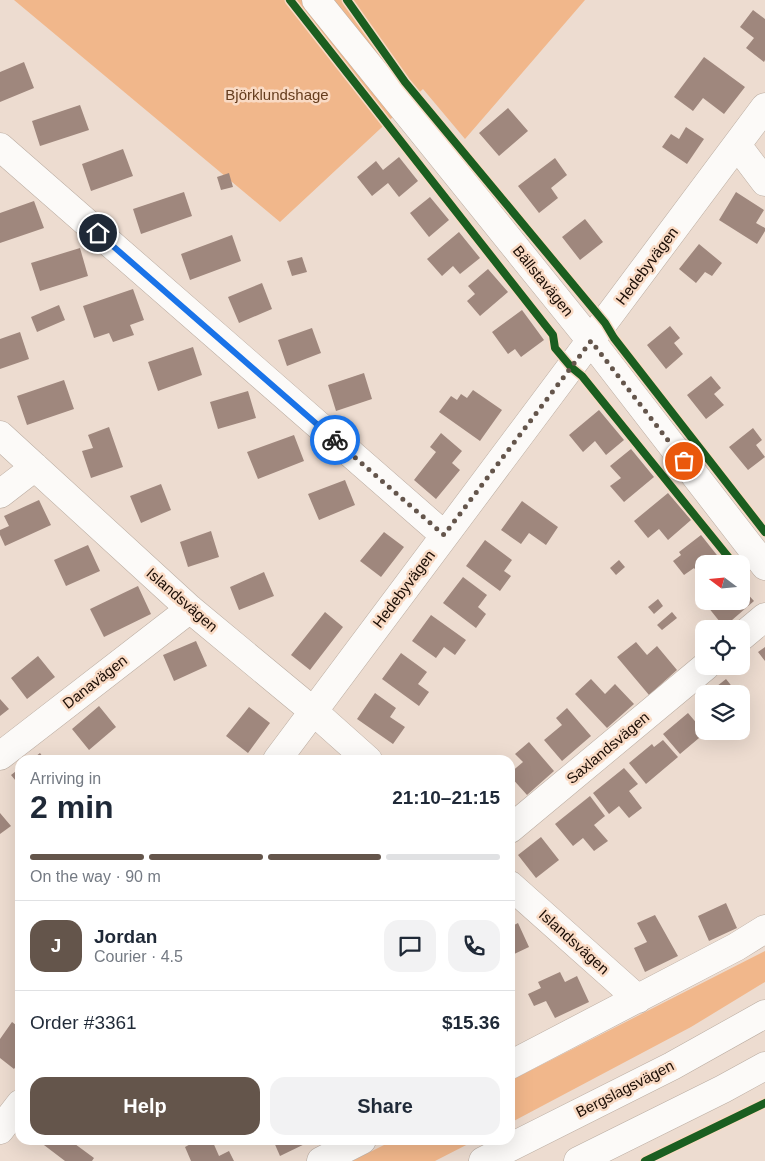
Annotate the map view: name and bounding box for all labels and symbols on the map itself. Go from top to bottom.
park label: Björklundshage [225,86,329,103]
pin [77,212,119,254]
street label: Hedebyvägen [612,224,681,308]
street label: Bällstavägen [510,242,577,319]
courier [310,415,360,465]
pin [663,440,705,482]
street label: Hedebyvägen [369,547,438,631]
north arrow [695,555,750,610]
street label: Islandsvägen [143,564,221,635]
street label: Danavägen [59,651,130,712]
street label: Saxlandsvägen [563,708,652,787]
street label: Islandsvägen [536,906,613,978]
street label: Bergslagsvägen [573,1057,677,1121]

